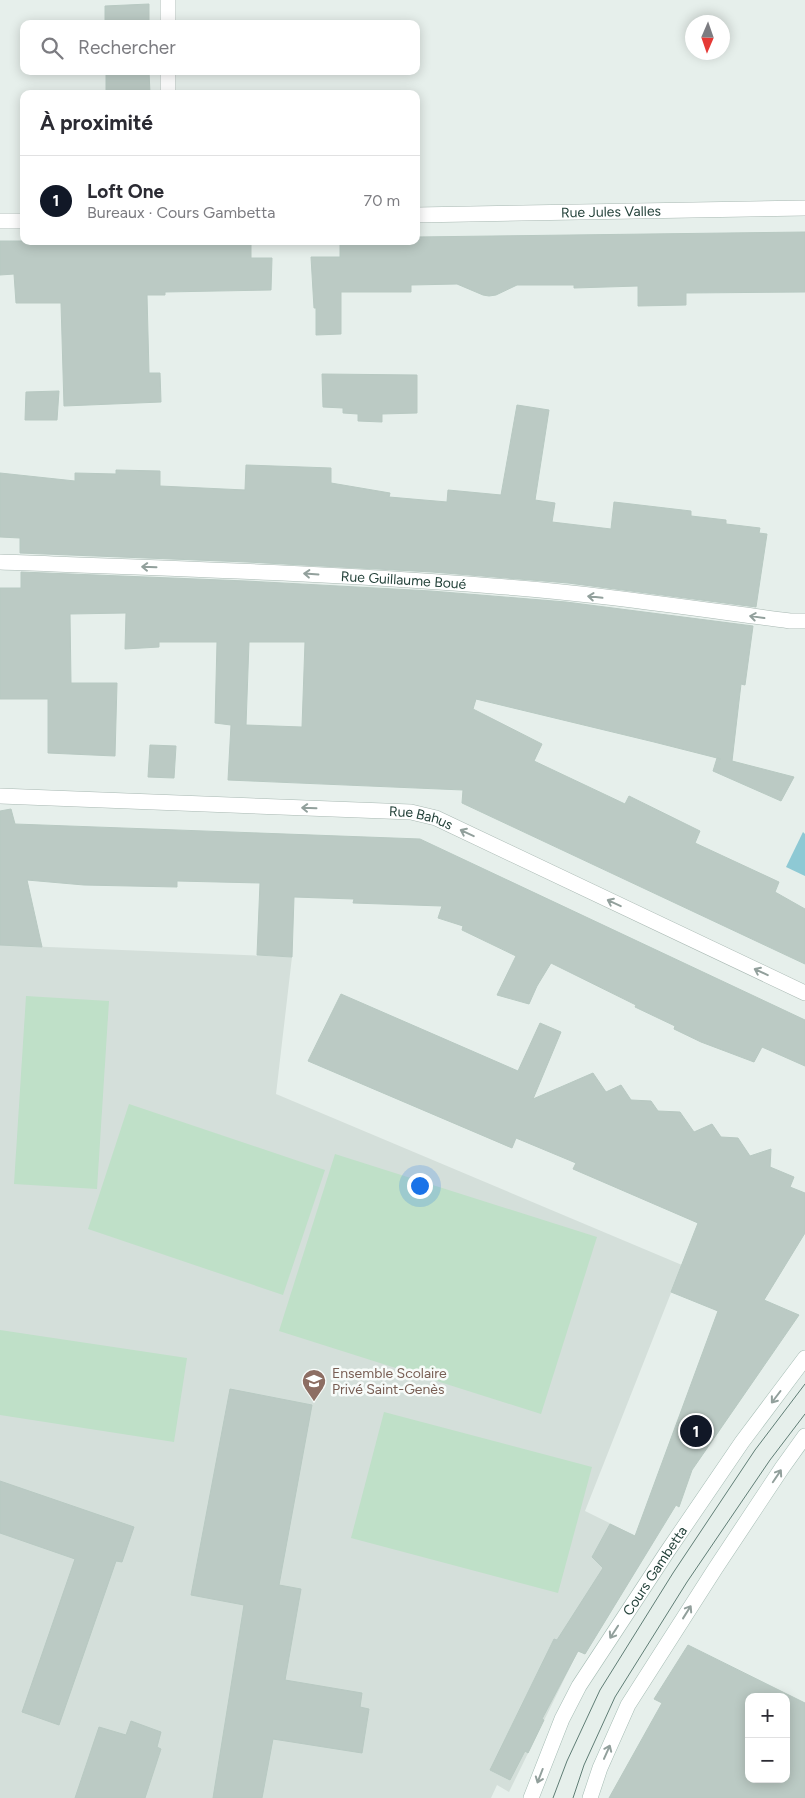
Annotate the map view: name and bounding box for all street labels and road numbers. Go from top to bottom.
street label: Rue Jules Valles [561,202,661,221]
street label: Rue Guillaume Boué [340,567,467,592]
street label: Rue Bahus [389,803,456,833]
street label: Cours Gambetta [619,1523,691,1619]

